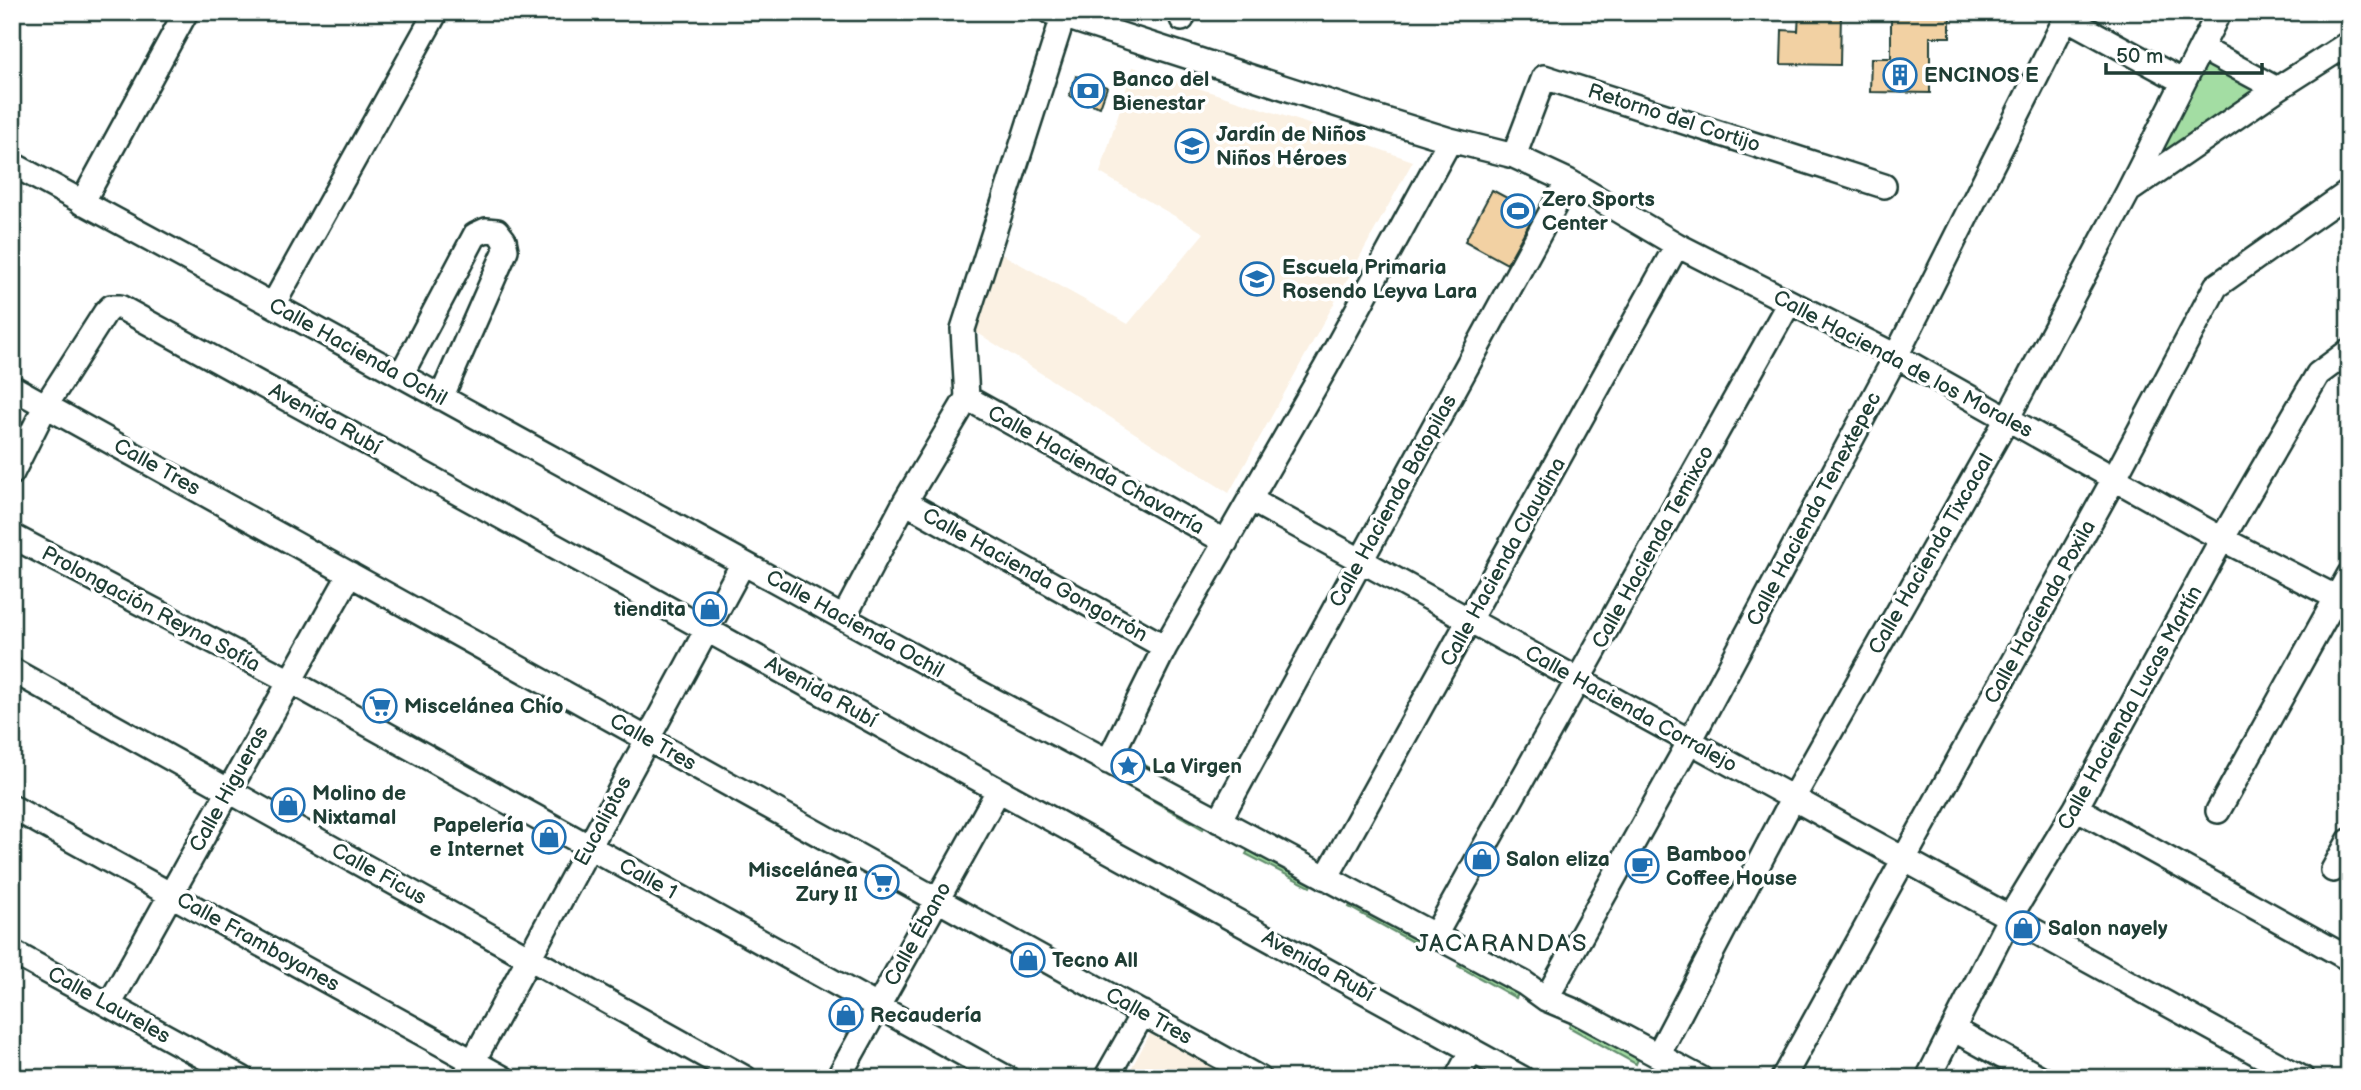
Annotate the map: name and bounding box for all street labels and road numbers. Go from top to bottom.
street label: Retorno del Cortijo [1585,78,1763,158]
street label: Calle Hacienda de los Morales [1769,285,2037,443]
street label: Calle Hacienda Ochil [265,293,451,411]
street label: Avenida Rubí [265,378,386,461]
street label: Calle Hacienda Tenextepec [1742,388,1886,630]
street label: Calle Hacienda Batopilas [1324,390,1462,612]
street label: Calle Hacienda Chavarría [983,400,1209,540]
street label: Calle Tres [109,433,205,501]
street label: Calle Hacienda Temixco [1587,441,1719,653]
street label: Calle Hacienda Tixcacal [1863,449,1999,659]
street label: Calle Hacienda Claudina [1435,453,1571,671]
street label: Calle Hacienda Gongorrón [918,503,1152,647]
street label: Calle Hacienda Poxila [1979,516,2101,708]
street label: Prolongación Reyna Sofía [38,541,264,677]
street label: Calle Hacienda Ochil [762,565,948,683]
street label: Calle Hacienda Lucas Martín [2052,582,2208,834]
street label: Calle Hacienda Corralejo [1521,640,1742,778]
street label: Avenida Rubí [761,651,882,734]
street label: Calle Tres [605,708,701,776]
street label: Calle Higueras [184,722,274,856]
street label: Eucaliptos [569,772,637,870]
street label: Calle Ficus [327,838,431,910]
street label: Calle 1 [615,853,681,905]
street label: Calle Ébano [879,878,957,990]
street label: Calle Framboyanes [172,887,344,997]
street label: Avenida Rubí [1258,925,1379,1008]
street label: Calle Laureles [43,961,175,1049]
street label: Calle Tres [1101,982,1197,1050]

